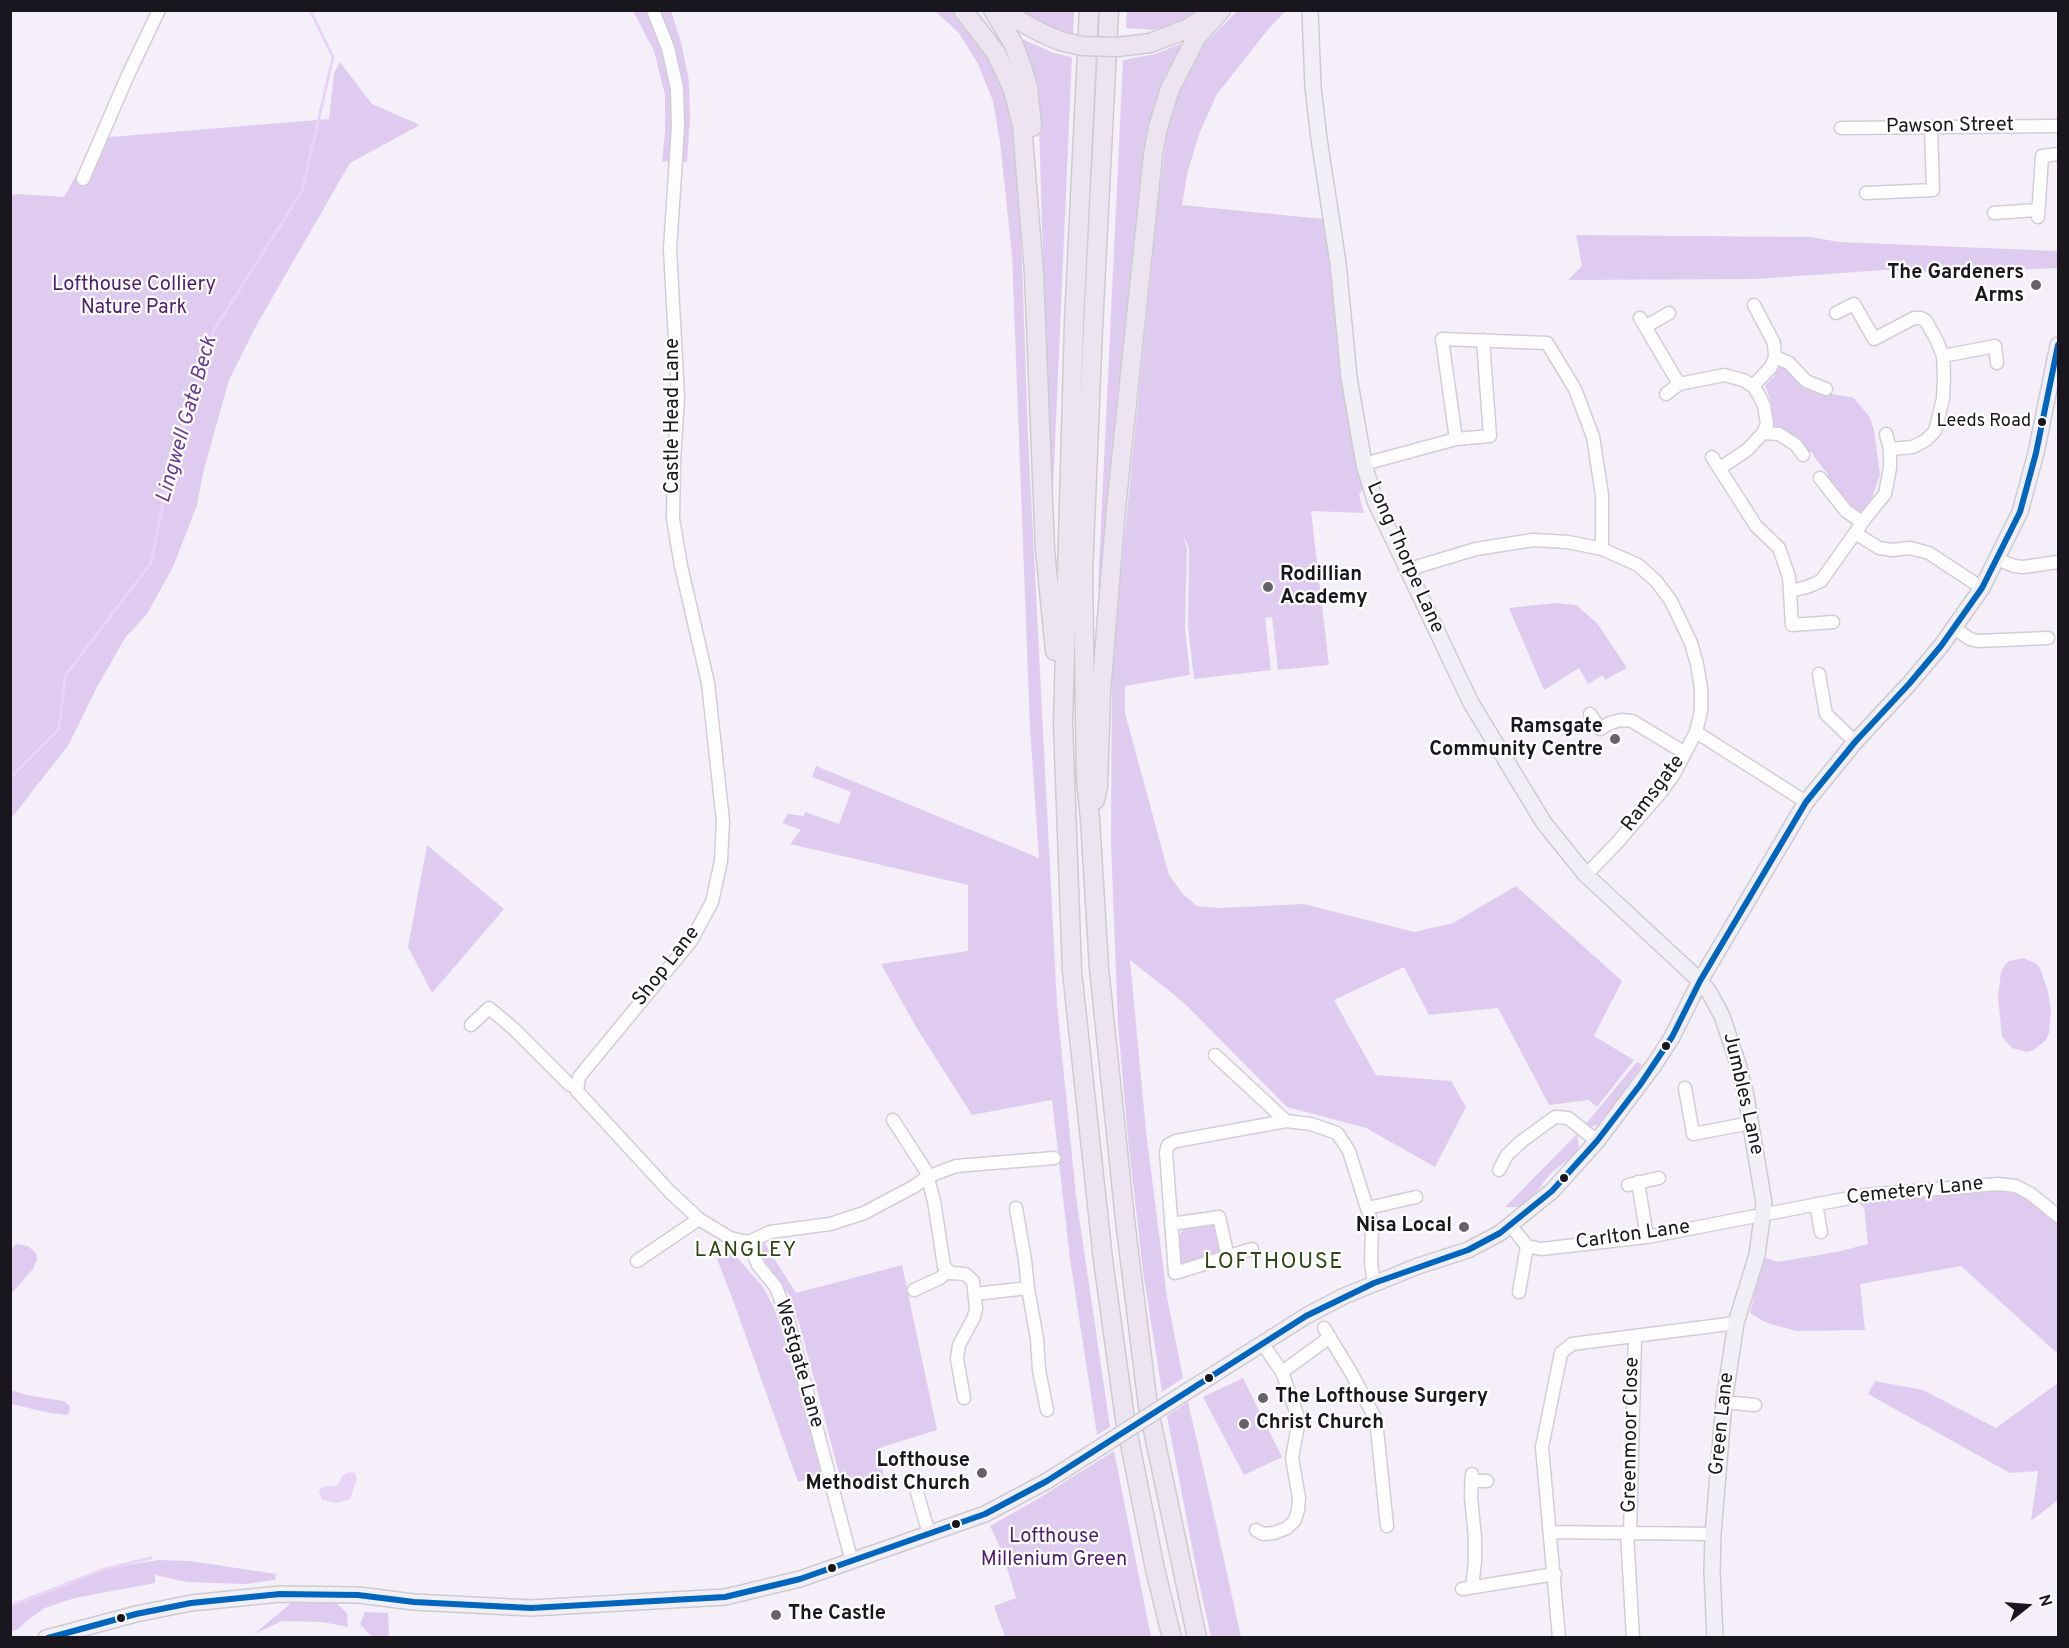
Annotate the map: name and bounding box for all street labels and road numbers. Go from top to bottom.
street label: Pawson Street [1886,114,2014,140]
street label: Castle Head Lane [662,338,686,494]
street label: Long Thorpe Lane [1360,479,1448,637]
street label: Ramsgate [1617,751,1691,837]
street label: Shop Lane [628,922,706,1012]
street label: Jumbles Lane [1716,1031,1768,1157]
street label: Cemetery Lane [1845,1173,1985,1211]
street label: Carlton Lane [1574,1216,1692,1256]
street label: Westgate Lane [768,1297,828,1431]
street label: Greenmoor Close [1619,1357,1645,1513]
street label: Green Lane [1706,1371,1740,1477]

